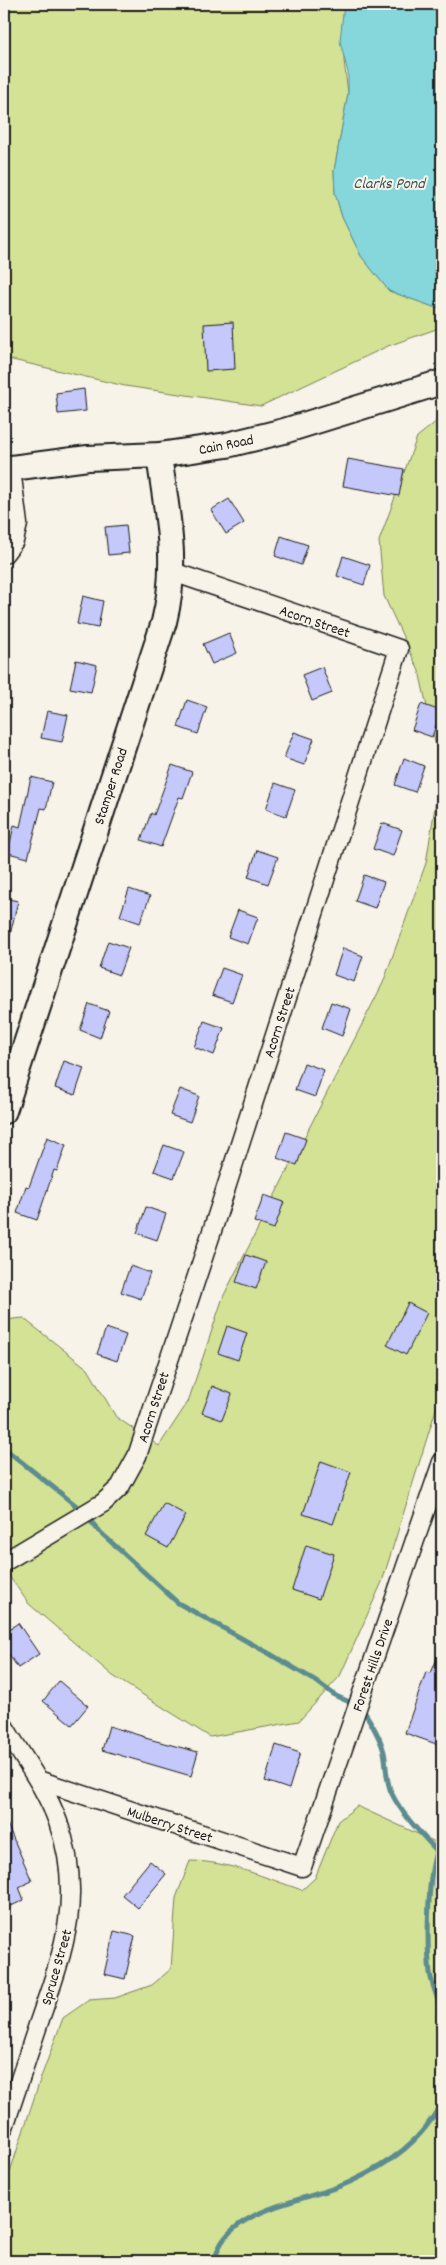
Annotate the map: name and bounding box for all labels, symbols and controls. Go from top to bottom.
water label: Clarks Pond [353,173,427,196]
street label: Cain Road [197,430,256,462]
street label: Acorn Street [276,601,353,645]
street label: Stamper Road [89,745,135,828]
street label: Acorn Street [259,984,303,1061]
street label: Acorn Street [133,1369,177,1446]
street label: Forest Hills Drive [348,1616,400,1715]
street label: Mulberry Street [124,1802,216,1850]
street label: Spruce Street [37,1927,79,2008]

